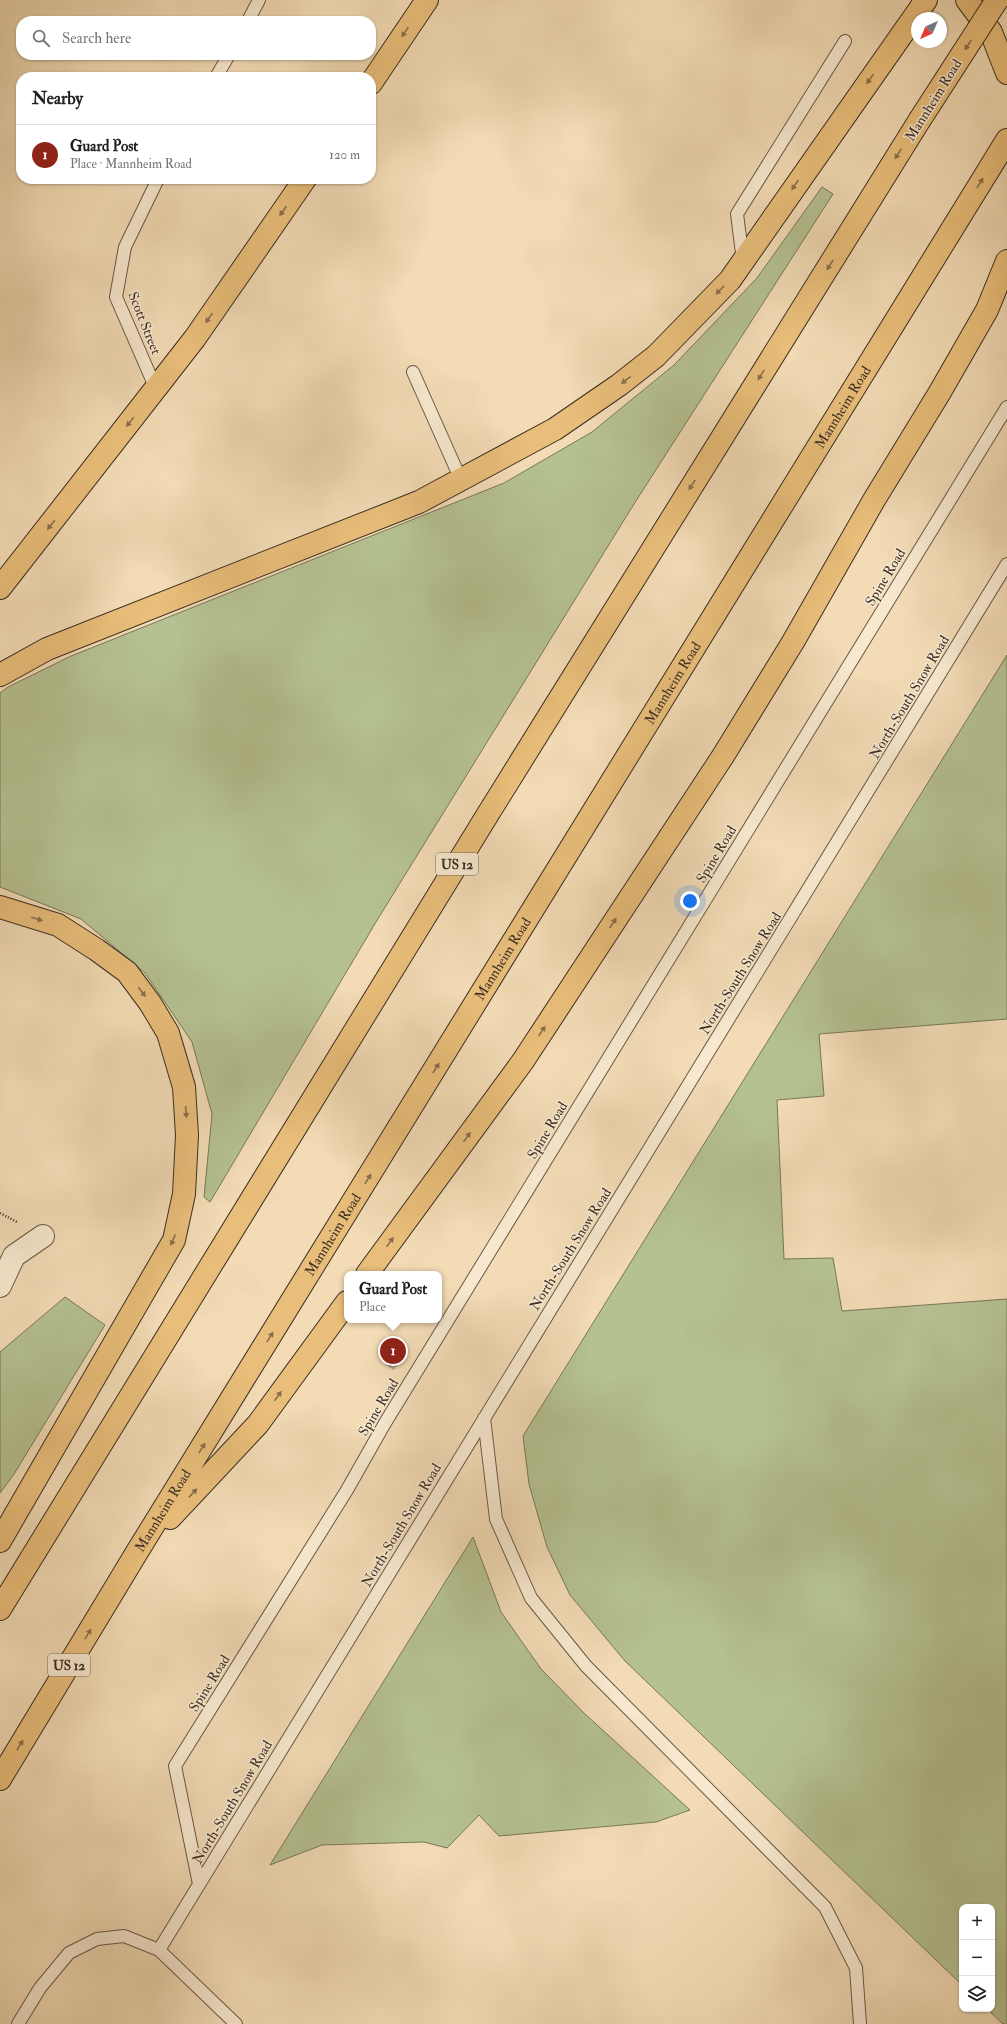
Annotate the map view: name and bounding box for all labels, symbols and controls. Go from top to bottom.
north arrow [911,12,947,48]
search box [16,16,376,60]
one-way arrow [402,26,409,38]
icon: search [30,27,52,49]
text: Search here [62,29,131,48]
one-way arrow [964,40,972,50]
street label: Mannheim Road [901,56,965,144]
one-way arrow [866,73,874,84]
text: Nearby [32,88,83,109]
text: Guard Post [70,137,138,156]
text: 1 [43,147,47,163]
text: 120 m [329,147,360,163]
one-way arrow [895,148,902,160]
text: Place · Mannheim Road [70,156,192,172]
one-way arrow [976,178,983,189]
one-way arrow [791,179,799,190]
one-way arrow [279,206,287,216]
one-way arrow [826,259,833,271]
one-way arrow [715,285,725,295]
street label: Scott Street [124,289,165,357]
one-way arrow [205,313,213,323]
street label: Mannheim Road [811,363,875,452]
one-way arrow [757,370,765,380]
one-way arrow [620,375,631,384]
one-way arrow [126,416,135,427]
one-way arrow [689,479,696,491]
one-way arrow [46,519,55,530]
street label: Spine Road [862,545,910,609]
street label: North-South Snow Road [866,632,953,762]
street label: Mannheim Road [641,639,705,727]
street label: Spine Road [693,822,741,886]
road number: US 12 [436,853,478,875]
your location [680,891,700,911]
street label: North-South Snow Road [696,909,785,1038]
street label: Mannheim Road [471,915,535,1003]
one-way arrow [32,916,44,922]
one-way arrow [609,917,617,928]
one-way arrow [138,986,146,997]
one-way arrow [538,1026,546,1037]
one-way arrow [432,1062,439,1074]
street label: Spine Road [524,1098,572,1162]
one-way arrow [182,1106,189,1118]
one-way arrow [463,1132,471,1143]
one-way arrow [364,1173,371,1185]
street label: North-South Snow Road [526,1185,615,1314]
street label: Mannheim Road [301,1190,365,1279]
one-way arrow [169,1235,175,1247]
one-way arrow [386,1237,394,1248]
popup [344,1271,442,1323]
text: Guard Post [359,1280,427,1299]
text: Place [359,1299,386,1315]
one-way arrow [266,1332,274,1342]
pin: 1 [380,1336,406,1366]
street label: Spine Road [355,1375,403,1439]
one-way arrow [274,1391,282,1401]
one-way arrow [198,1442,205,1454]
street label: North-South Snow Road [358,1460,445,1590]
street label: Mannheim Road [131,1466,195,1555]
one-way arrow [188,1488,197,1498]
one-way arrow [84,1628,91,1640]
street label: Spine Road [185,1652,234,1715]
road number: US 12 [48,1654,90,1676]
street label: North-South Snow Road [189,1737,276,1867]
one-way arrow [17,1739,24,1751]
map controls [959,1904,995,2012]
button: + [959,1904,995,1940]
button: − [959,1940,995,1976]
button: layers [959,1976,995,2012]

